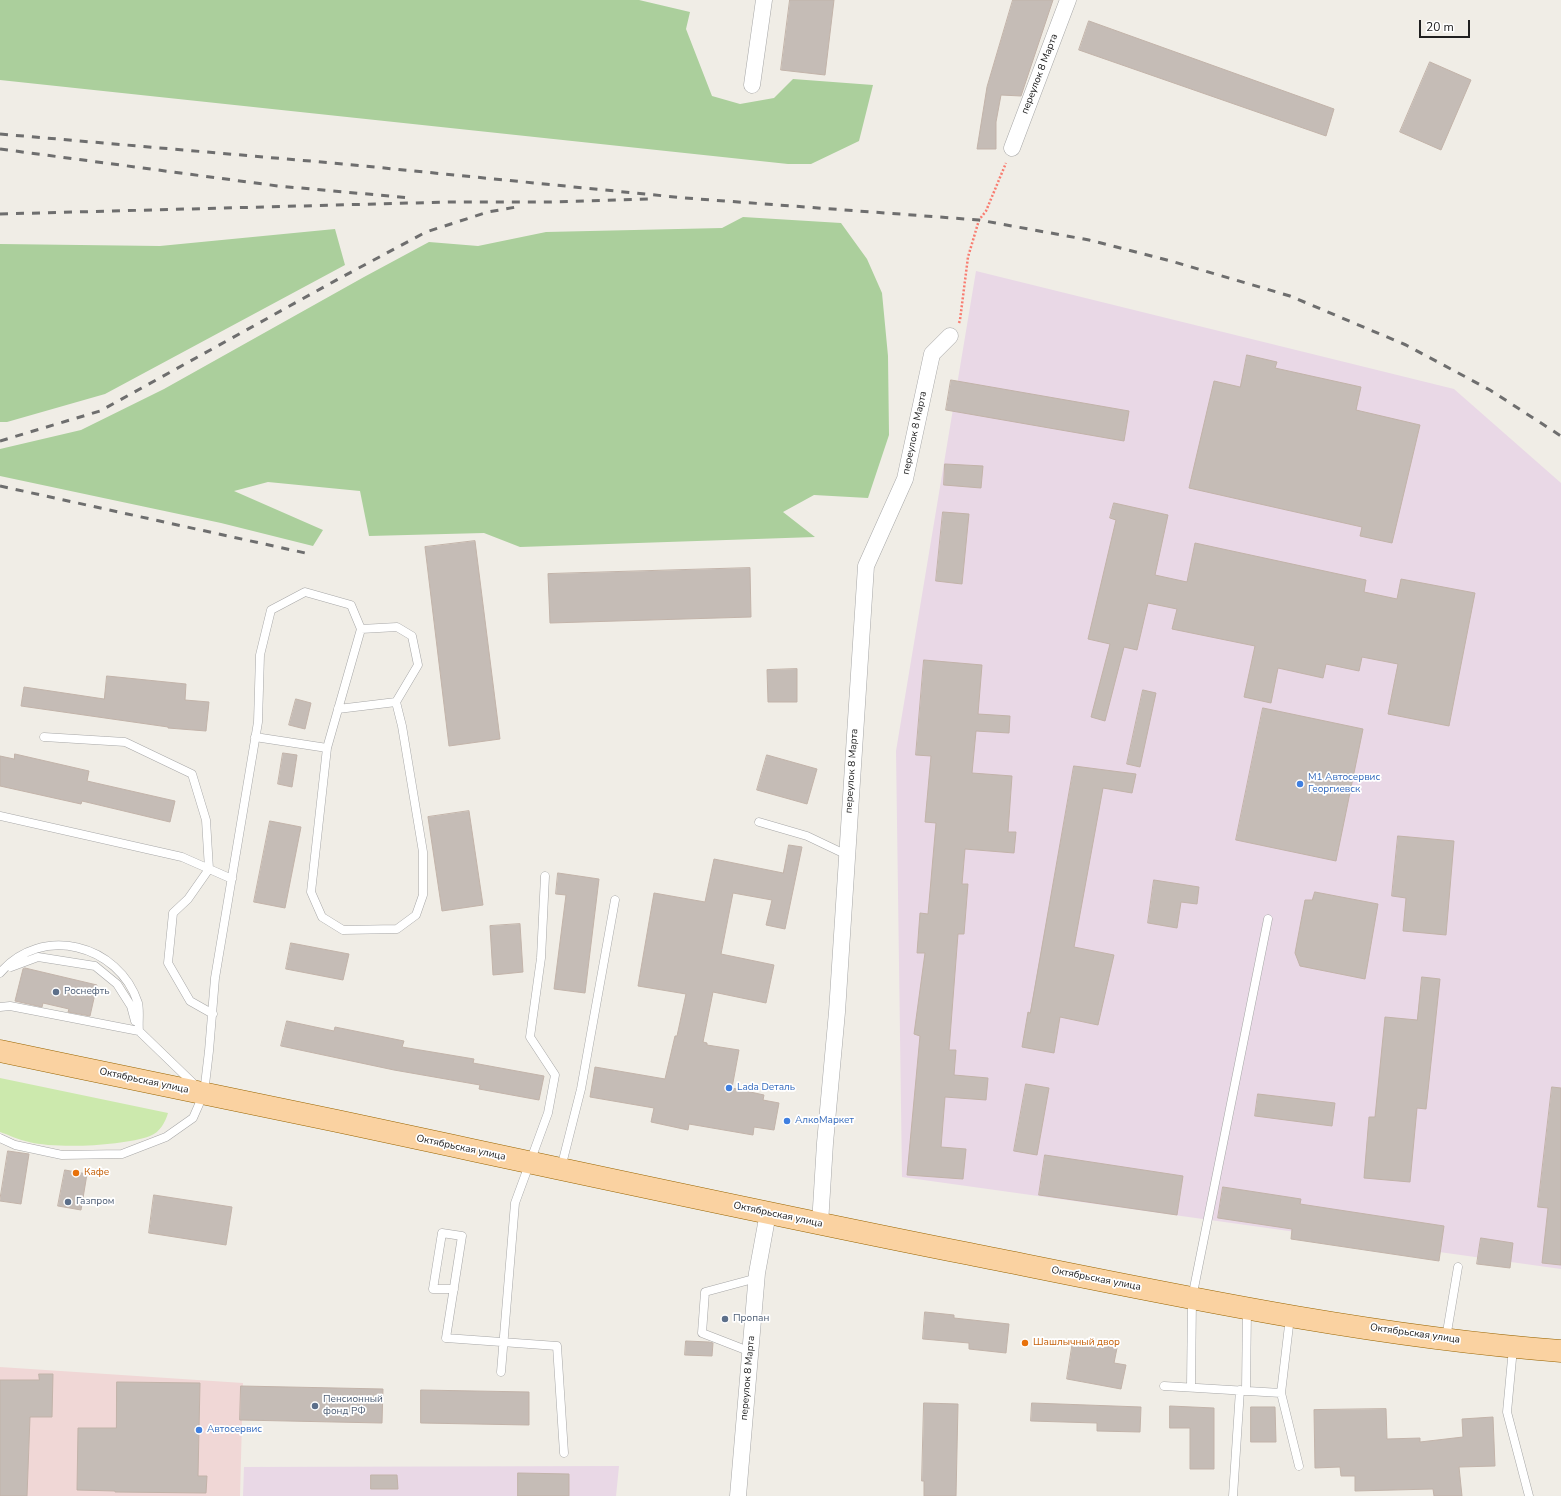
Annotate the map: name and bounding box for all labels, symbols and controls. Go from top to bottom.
scale bar [1421,12,1472,38]
text: 20 m [1426,19,1454,35]
street label: переулок 8 Марта [1019,32,1061,116]
street label: переулок 8 Марта [900,390,930,476]
street label: переулок 8 Марта [843,728,861,814]
place label: М1 Автосервис Георгиевск [1308,772,1380,796]
marker: М1 Автосервис Георгиевск [1295,779,1305,789]
place label: Роснефть [64,986,110,998]
marker: Роснефть [51,987,61,997]
street label: Октябрьская улица [98,1066,190,1096]
place label: Lada Dеталь [737,1082,795,1094]
marker: Lada Dеталь [724,1083,734,1093]
place label: АлкоМаркет [795,1115,854,1127]
marker: АлкоМаркет [782,1116,792,1126]
street label: Октябрьская улица [415,1133,507,1163]
place label: Кафе [84,1167,109,1179]
marker: Кафе [71,1168,81,1178]
place label: Газпром [76,1196,114,1208]
marker: Газпром [63,1197,73,1207]
street label: Октябрьская улица [732,1200,824,1230]
street label: Октябрьская улица [1050,1264,1142,1294]
place label: Пропан [733,1313,769,1325]
marker: Пропан [720,1314,730,1324]
street label: Октябрьская улица [1369,1322,1461,1346]
street label: переулок 8 Марта [738,1335,758,1421]
place label: Шашлычный двор [1033,1337,1120,1349]
marker: Шашлычный двор [1020,1338,1030,1348]
place label: Пенсионный фонд РФ [323,1394,383,1418]
marker: Пенсионный фонд РФ [310,1401,320,1411]
place label: Автосервис [207,1424,262,1436]
marker: Автосервис [194,1425,204,1435]

